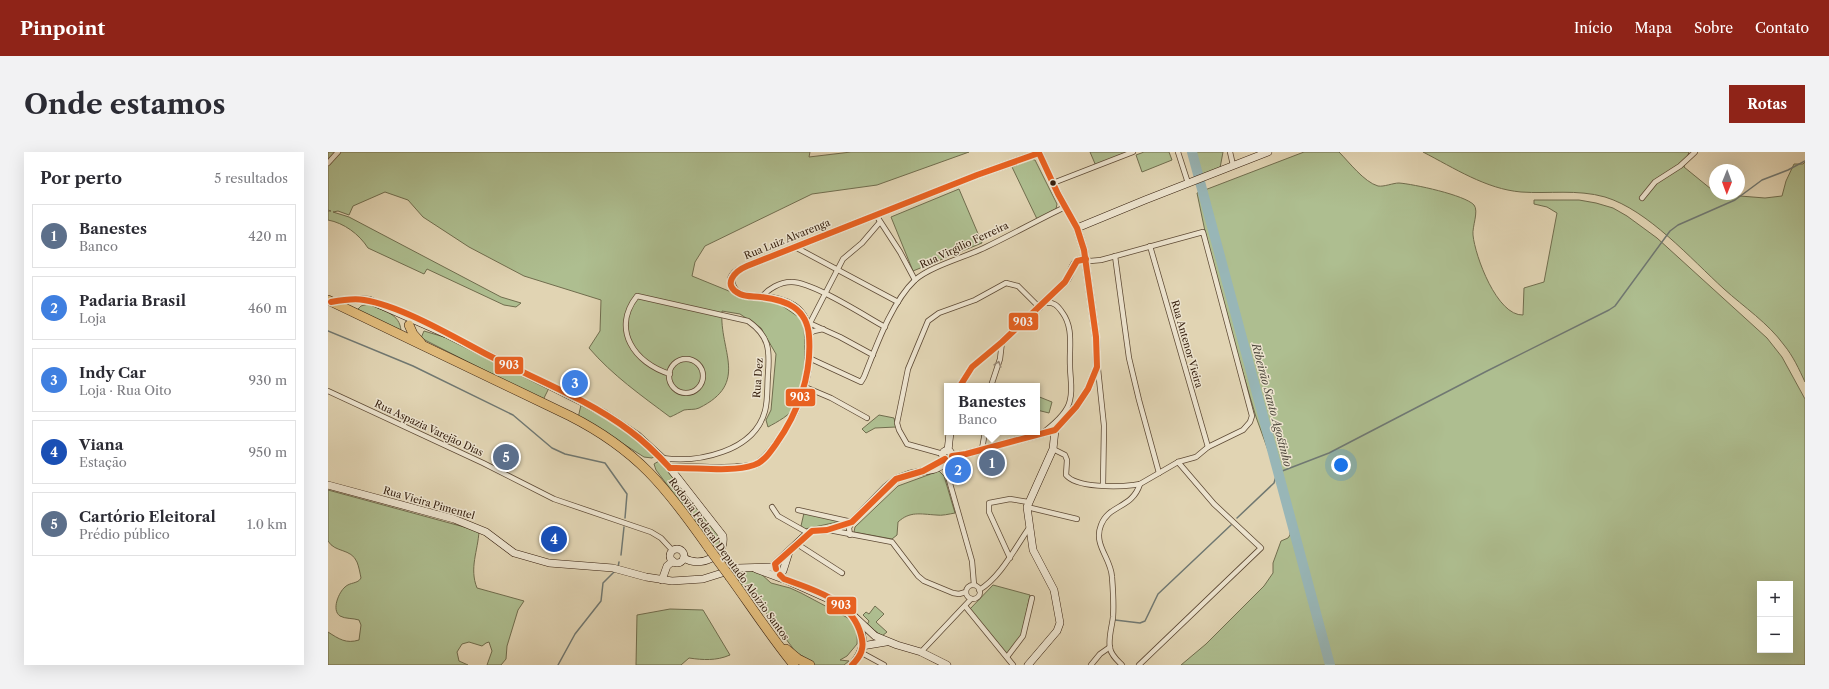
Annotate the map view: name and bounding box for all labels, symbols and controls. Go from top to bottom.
text: Pinpoint [20,17,105,40]
text: Início [1574,19,1613,37]
text: Mapa [1635,19,1672,37]
text: Sobre [1694,19,1733,37]
text: Contato [1755,19,1809,37]
button: Rotas [1729,85,1805,123]
text: Onde estamos [24,87,225,121]
north arrow [1709,164,1745,200]
text: Por perto [40,168,122,188]
text: 5 resultados [214,170,288,186]
unlabelled marker [1048,178,1058,188]
street label: Rua Luiz Alvarenga [742,216,833,262]
street label: Rua Virgílio Ferreira [918,218,1011,271]
text: Banestes [79,219,147,238]
text: 1 [51,228,57,244]
text: 420 m [248,228,287,244]
text: Banco [79,238,118,254]
text: Padaria Brasil [79,291,186,310]
street label: Rua Antenor Vieira [1168,299,1206,390]
text: 2 [50,300,58,316]
text: 460 m [248,300,287,316]
text: Loja [79,310,106,326]
line badge: 903 [1008,312,1039,331]
text: 903 [1013,315,1033,329]
water label: Ribeirão Santo Agostinho [1248,341,1295,468]
line badge: 903 [494,356,524,375]
text: 903 [499,358,519,372]
street label: Rua Dez [750,358,766,398]
one-way arrow [993,361,1002,368]
text: Indy Car [79,363,146,382]
pin: 3 [562,368,588,398]
text: 3 [50,372,58,388]
text: 930 m [248,372,287,388]
text: Loja · Rua Oito [79,382,171,398]
popup [944,383,1040,435]
line badge: 903 [785,388,816,407]
text: 903 [790,390,810,404]
text: Banestes [958,392,1026,411]
street label: Rua Aspazia Varejão Dias [372,397,486,459]
text: Banco [958,411,997,427]
text: Viana [79,435,123,454]
pin: 5 [493,442,519,472]
text: 4 [50,444,58,460]
text: 950 m [249,444,287,460]
pin: 1 [979,448,1005,478]
text: Estação [79,454,127,470]
pin: 2 [945,455,971,485]
your location [1331,455,1351,475]
street label: Rodovia Federal Deputado Aloízio Santos [666,475,792,643]
street label: Rua Vieira Pimentel [382,484,476,522]
text: Cartório Eleitoral [79,507,216,526]
text: 5 [50,516,58,532]
text: 1.0 km [247,516,287,532]
pin: 4 [541,524,567,554]
text: Prédio público [79,526,170,542]
map controls [1757,581,1793,653]
button: + [1757,581,1793,617]
line badge: 903 [826,596,857,615]
text: 903 [831,598,851,612]
button: − [1757,617,1793,653]

